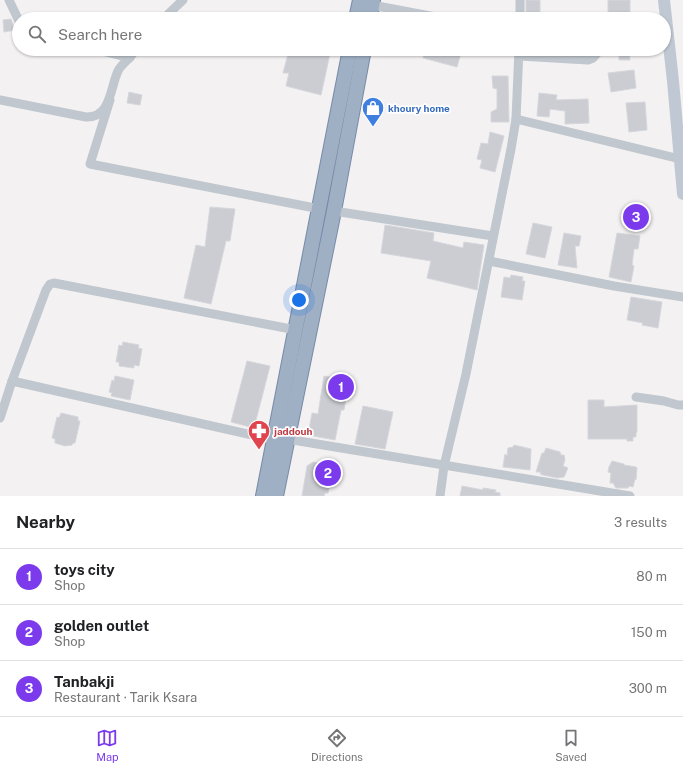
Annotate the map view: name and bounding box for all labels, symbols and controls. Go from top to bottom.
search box [12,12,671,56]
icon: search [26,23,48,45]
text: Search here [58,26,142,43]
shop icon: khoury home [360,95,386,128]
place label: khoury home [388,102,450,114]
pin: 3 [623,202,649,232]
your location [289,290,309,310]
pin: 1 [328,372,354,402]
pharmacy icon: jaddouh [246,418,272,451]
place label: jaddouh [273,425,312,437]
pin: 2 [315,458,341,488]
text: Nearby [16,512,75,532]
text: 3 results [614,515,667,530]
text: toys city [54,561,115,578]
text: 1 [26,569,32,584]
text: 80 m [636,569,667,584]
text: Shop [54,578,85,593]
text: golden outlet [54,617,149,634]
text: 2 [25,625,33,640]
text: 150 m [631,625,667,640]
text: Shop [54,634,85,649]
text: Tanbakji [54,673,114,690]
text: 3 [25,681,33,696]
text: 300 m [629,681,667,696]
text: Restaurant · Tarik Ksara [54,690,197,705]
tab: Map [96,727,119,763]
tab: Directions [311,727,363,763]
tab: Saved [555,727,587,763]

